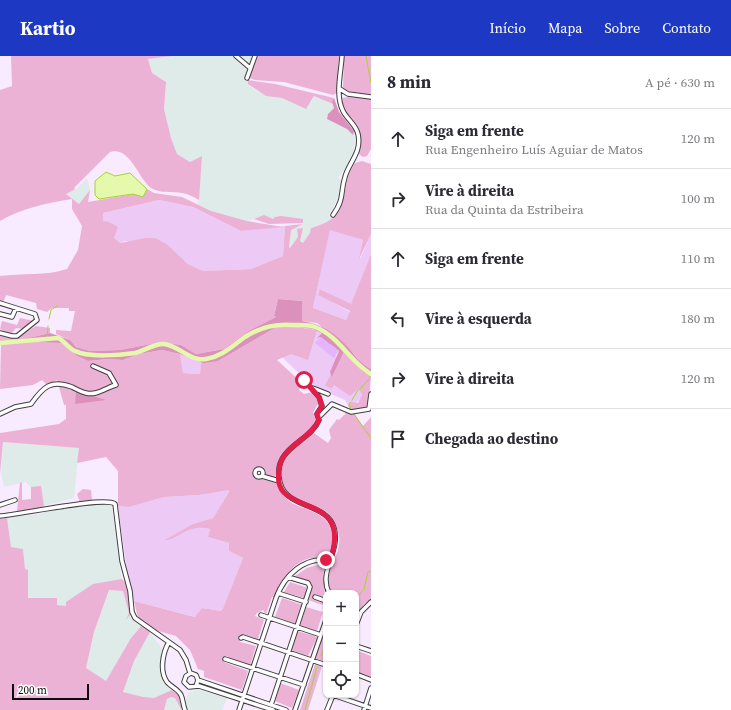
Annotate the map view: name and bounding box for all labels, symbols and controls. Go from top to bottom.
text: Kartio [20,15,76,41]
text: Início [489,18,526,38]
text: Mapa [548,18,582,38]
text: Sobre [604,18,640,38]
text: Contato [662,18,711,38]
text: 8 min [387,70,431,94]
text: A pé · 630 m [645,74,715,91]
text: Siga em frente [425,120,524,141]
icon: ahead [387,128,409,150]
text: 120 m [681,130,715,147]
text: Rua Engenheiro Luís Aguiar de Matos [425,141,643,158]
text: Vire à direita [425,180,514,201]
icon: right [387,188,409,210]
text: 100 m [681,190,715,207]
text: Rua da Quinta da Estribeira [425,201,584,218]
icon: ahead [387,248,409,270]
text: Siga em frente [425,248,524,269]
text: 110 m [681,250,715,267]
icon: left [387,308,409,330]
text: Vire à esquerda [425,308,532,329]
text: 180 m [681,310,715,327]
icon: right [387,368,409,390]
text: Vire à direita [425,368,514,389]
text: 120 m [681,370,715,387]
route start [295,371,313,389]
icon: arrive [387,428,409,450]
text: Chegada ao destino [425,428,558,449]
route end [317,551,335,569]
map controls [323,590,359,698]
button: + [323,590,359,626]
button: − [323,626,359,662]
button: locate [323,662,359,698]
scale bar [12,682,89,701]
text: 200 m [18,683,47,698]

